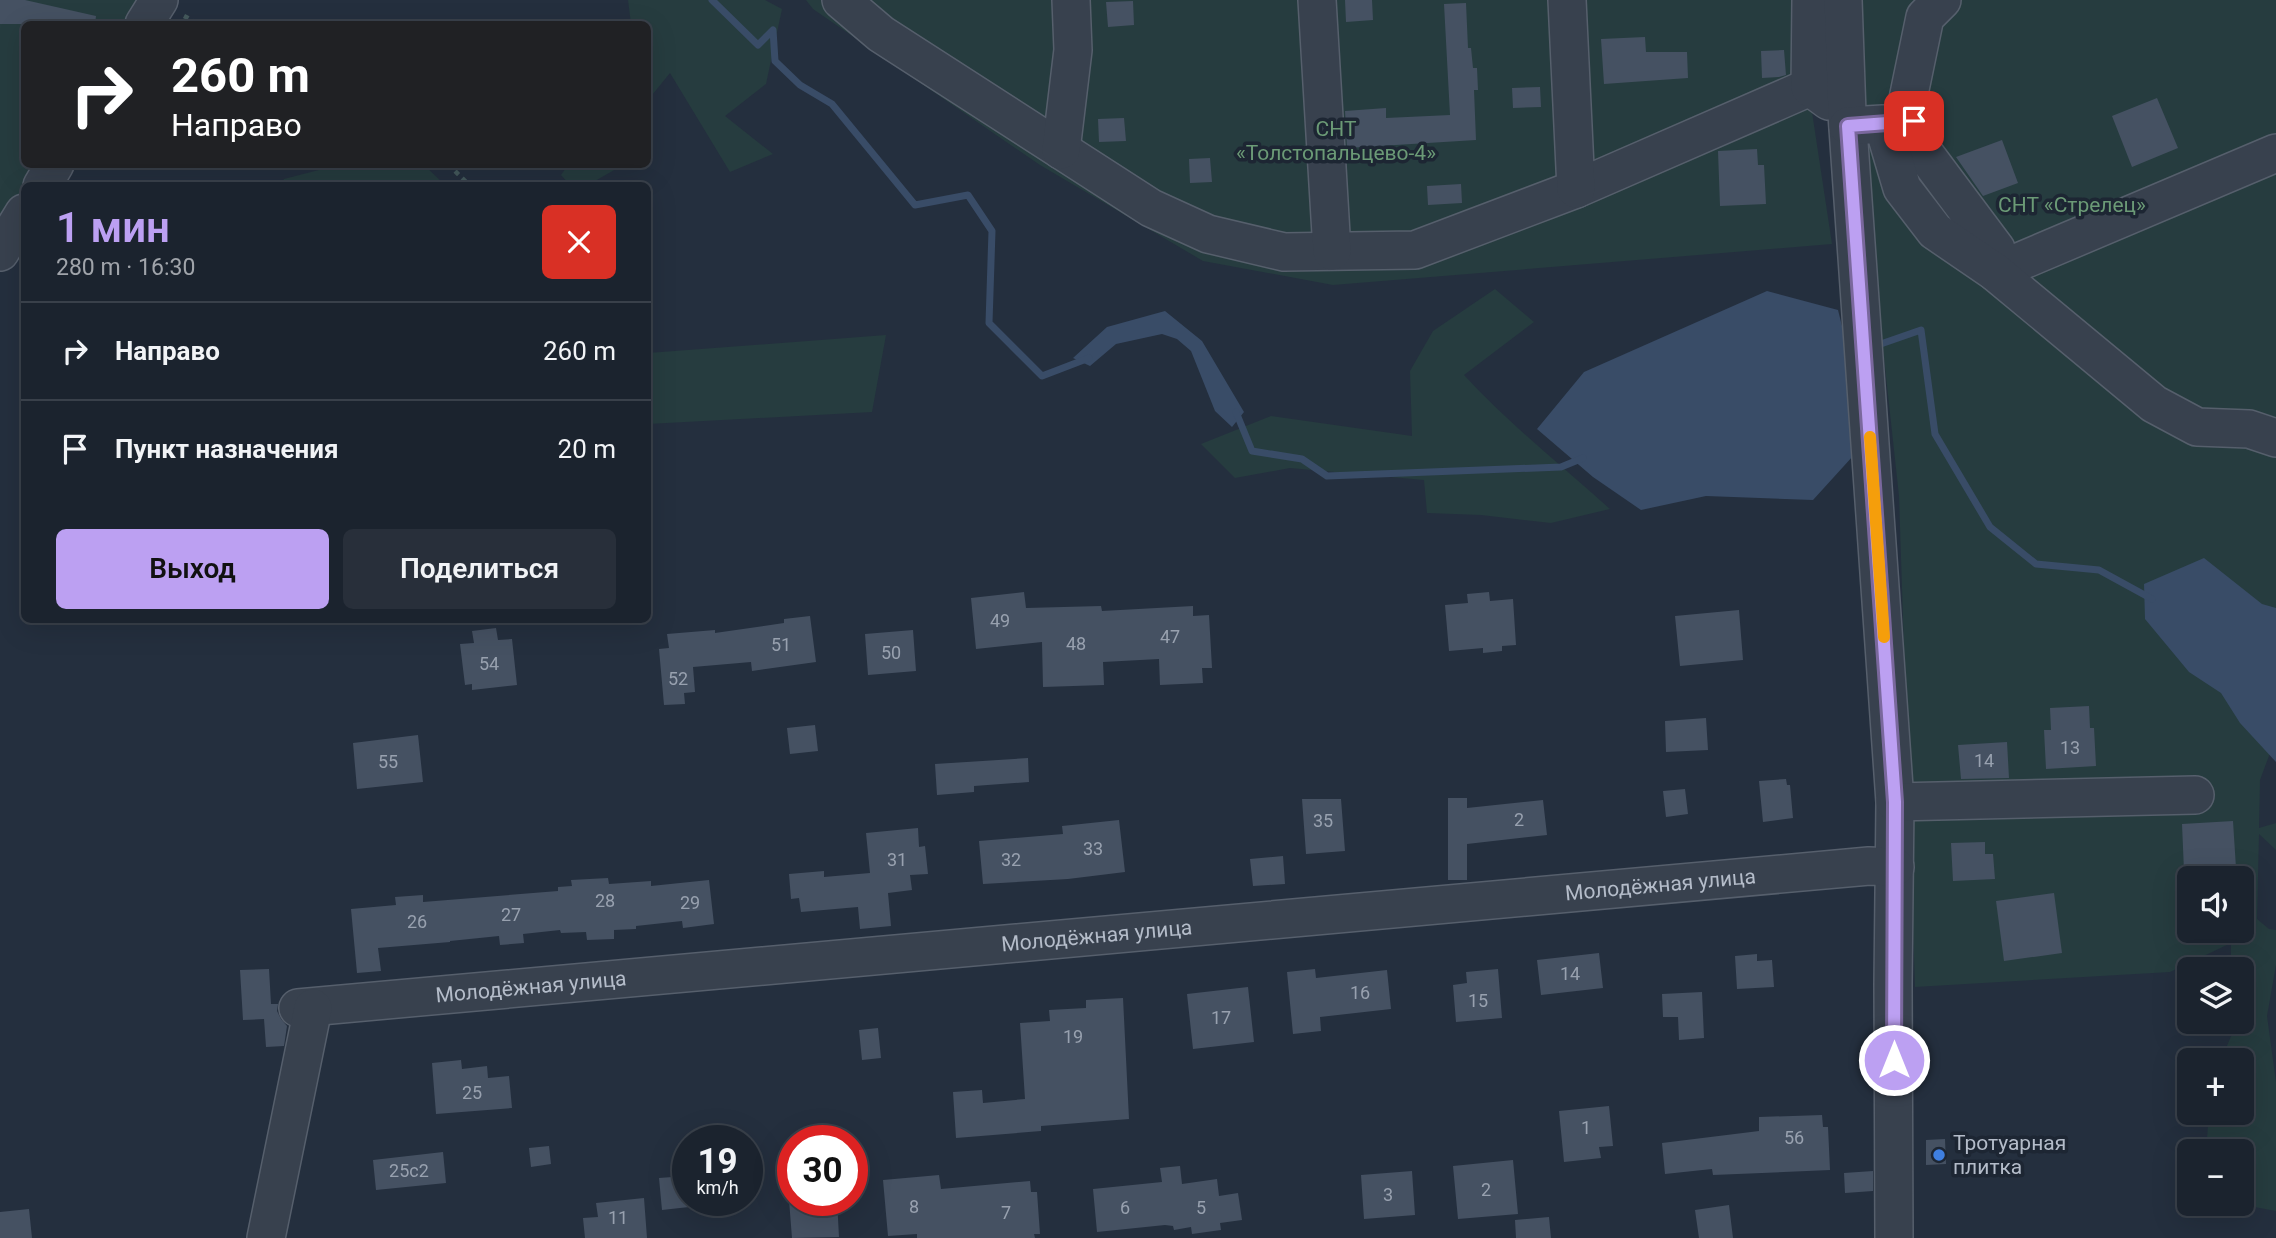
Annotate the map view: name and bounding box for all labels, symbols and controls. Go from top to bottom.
text: 260 m [171,47,310,104]
icon: right [56,49,147,140]
pin [1884,91,1944,151]
icon: arrive [1895,102,1933,140]
text: Направо [171,106,302,144]
park label: СНТ «Толстопальцево-4» [1236,117,1436,165]
park label: СНТ «Стрелец» [1998,193,2146,217]
text: 1 мин [56,203,170,252]
button: close [542,205,616,279]
text: 280 m · 16:30 [56,254,195,281]
icon: right [56,332,94,370]
text: Направо [115,336,220,366]
text: 260 m [543,336,616,366]
icon: arrive [56,430,94,468]
text: Пункт назначения [115,434,339,464]
text: 20 m [558,434,616,464]
button: Выход [56,529,329,609]
button: Поделиться [343,529,616,609]
house number: 49 [990,610,1010,631]
house number: 47 [1160,626,1180,647]
house number: 48 [1066,633,1086,654]
house number: 51 [771,634,791,655]
house number: 50 [881,642,901,663]
house number: 54 [479,653,499,674]
house number: 52 [668,668,688,689]
house number: 13 [2060,737,2080,758]
house number: 14 [1974,750,1994,771]
house number: 55 [378,751,398,772]
house number: 2 [1514,809,1524,830]
house number: 35 [1313,810,1333,831]
house number: 33 [1083,838,1103,859]
house number: 31 [887,849,907,870]
house number: 32 [1001,849,1021,870]
street label: Молодёжная улица [1564,864,1757,905]
map controls [2177,866,2254,1216]
button: sound [2177,866,2254,943]
house number: 28 [595,890,615,911]
house number: 29 [680,892,700,913]
house number: 27 [501,904,521,925]
house number: 26 [407,911,427,932]
street label: Молодёжная улица [1000,915,1193,956]
button: layers [2177,957,2254,1034]
house number: 14 [1560,963,1580,984]
street label: Молодёжная улица [435,966,627,1008]
house number: 16 [1350,982,1370,1003]
house number: 15 [1468,990,1488,1011]
house number: 17 [1211,1007,1231,1028]
position arrow [1857,1023,1931,1097]
house number: 19 [1063,1026,1083,1047]
button: + [2177,1048,2254,1125]
house number: 25 [462,1082,482,1103]
house number: 1 [1581,1117,1591,1138]
speed limit sign: 30 [777,1125,868,1216]
house number: 56 [1784,1127,1804,1148]
place label: Тротуарная плитка [1953,1131,2066,1179]
button: − [2177,1139,2254,1216]
text: 19 [697,1141,738,1182]
marker: Тротуарная плитка [1931,1147,1947,1163]
house number: 25с2 [389,1160,429,1181]
text: km/h [696,1177,739,1198]
house number: 2 [1481,1179,1491,1200]
house number: 3 [1383,1184,1393,1205]
house number: 8 [909,1196,919,1217]
house number: 6 [1120,1197,1130,1218]
house number: 5 [1196,1197,1206,1218]
house number: 7 [1001,1202,1011,1223]
house number: 11 [608,1207,628,1228]

